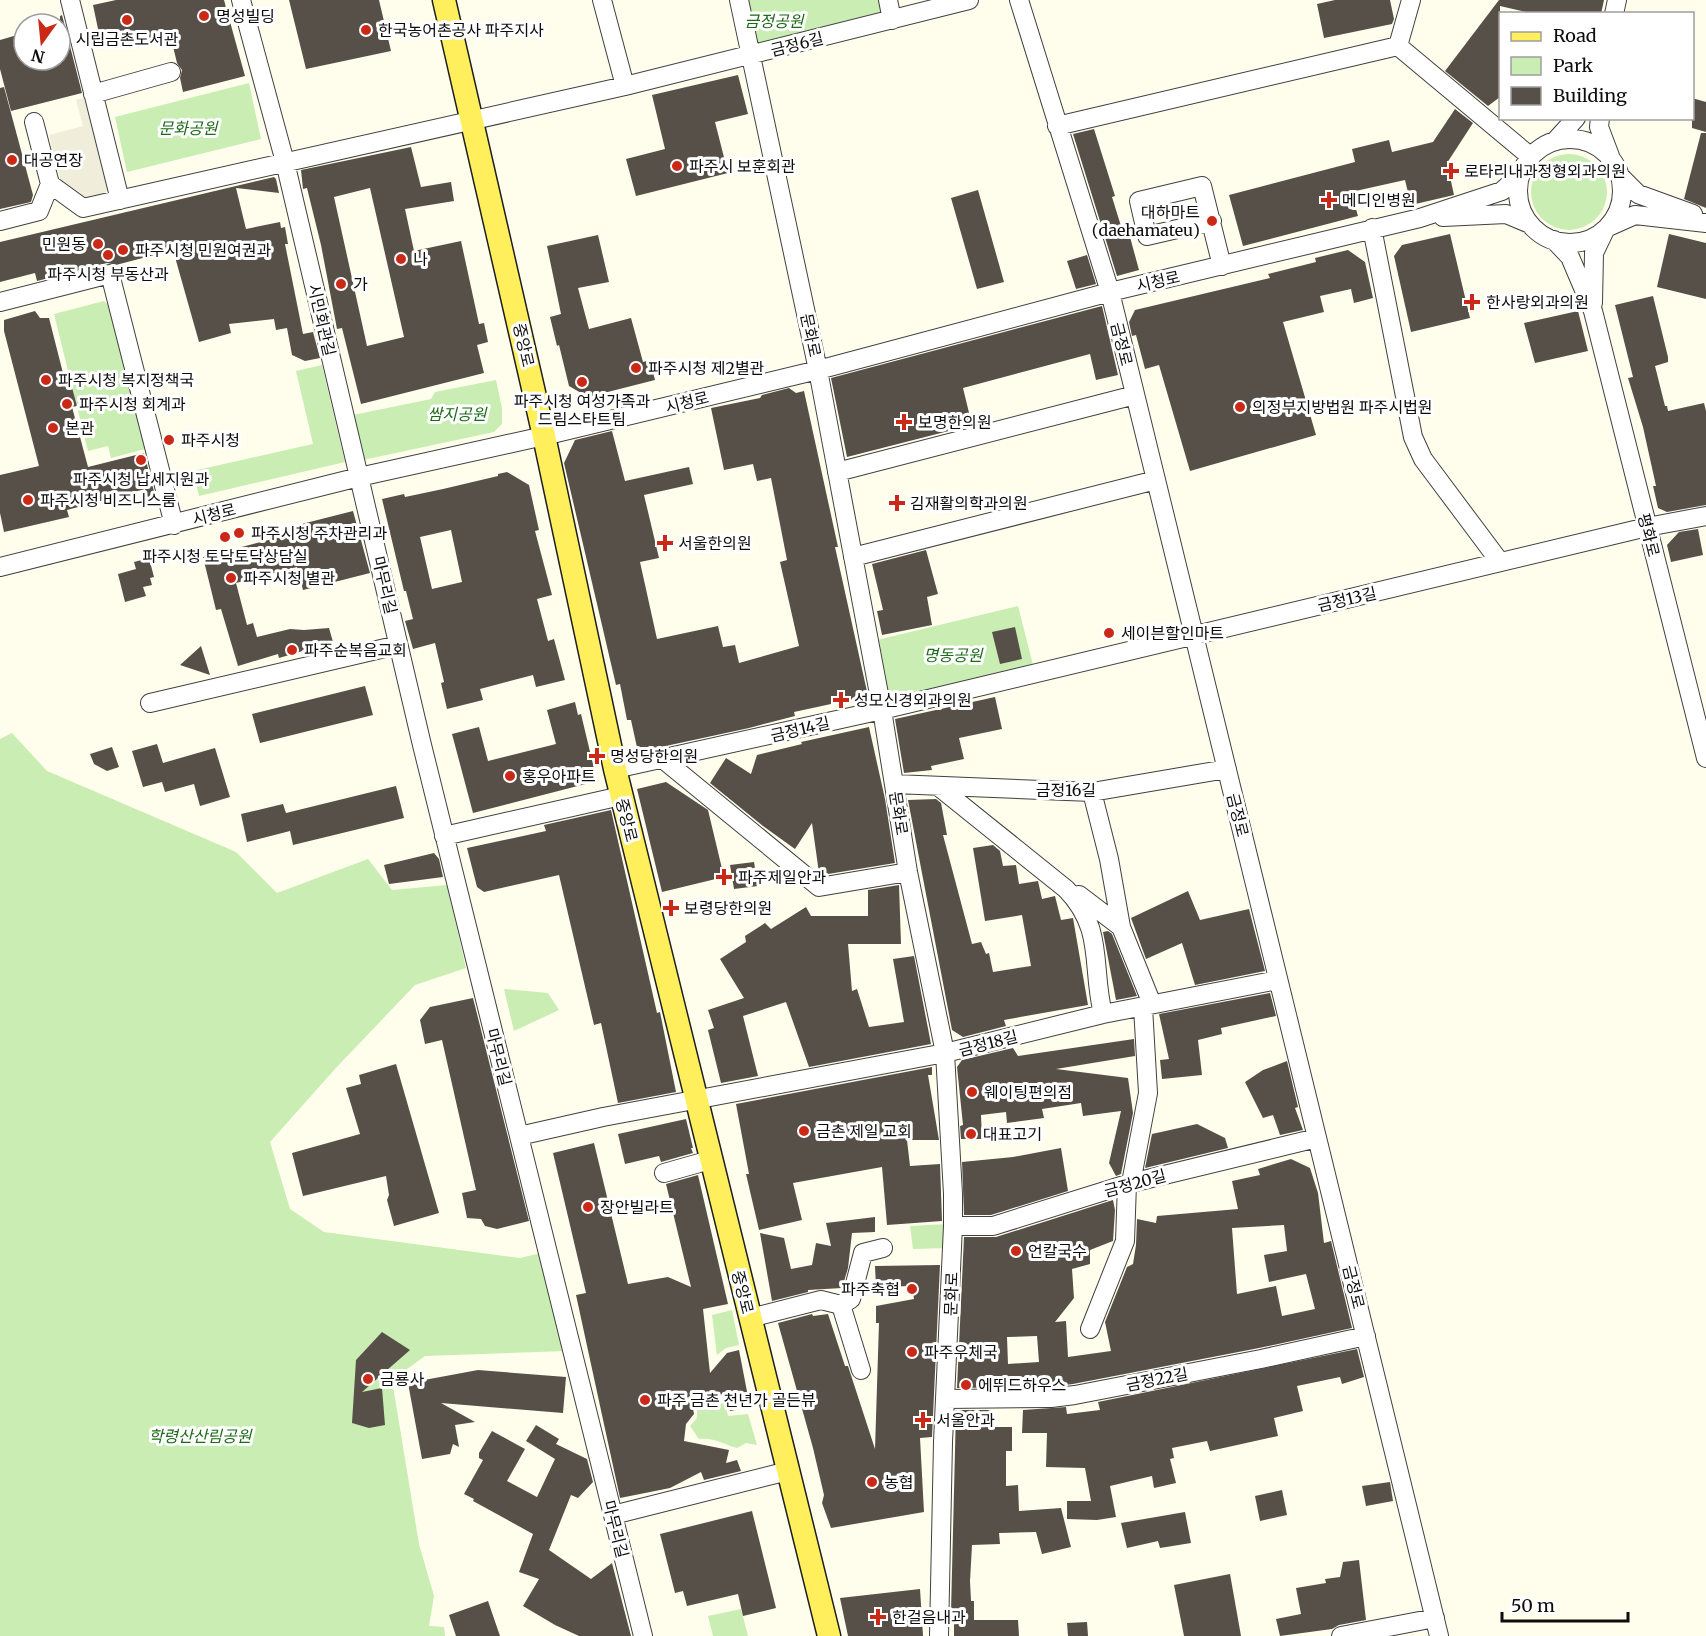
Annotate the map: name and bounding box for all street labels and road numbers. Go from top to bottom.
street label: 금정6길 [768,28,826,60]
street label: 시청로 [1134,266,1182,296]
street label: 시민회관길 [304,282,340,358]
street label: 문화로 [797,311,825,359]
street label: 금정로 [1107,320,1137,368]
street label: 중앙로 [509,321,539,369]
street label: 시청로 [663,387,711,417]
street label: 시청로 [190,499,238,529]
street label: 평화로 [1634,511,1664,559]
street label: 마무리길 [369,554,401,616]
street label: 금정13길 [1315,582,1379,616]
street label: 금정14길 [768,712,832,746]
street label: 금정16길 [1036,780,1096,800]
street label: 문화로 [886,790,912,837]
street label: 금정로 [1223,791,1253,839]
street label: 중앙로 [612,796,642,844]
street label: 마무리길 [482,1026,516,1088]
street label: 금정18길 [956,1026,1020,1060]
street label: 금정20길 [1102,1165,1168,1201]
street label: 금정로 [1339,1263,1369,1311]
street label: 중앙로 [728,1268,758,1316]
street label: 문화로 [940,1271,962,1316]
street label: 금정22길 [1124,1363,1190,1395]
street label: 마무리길 [599,1498,633,1560]

